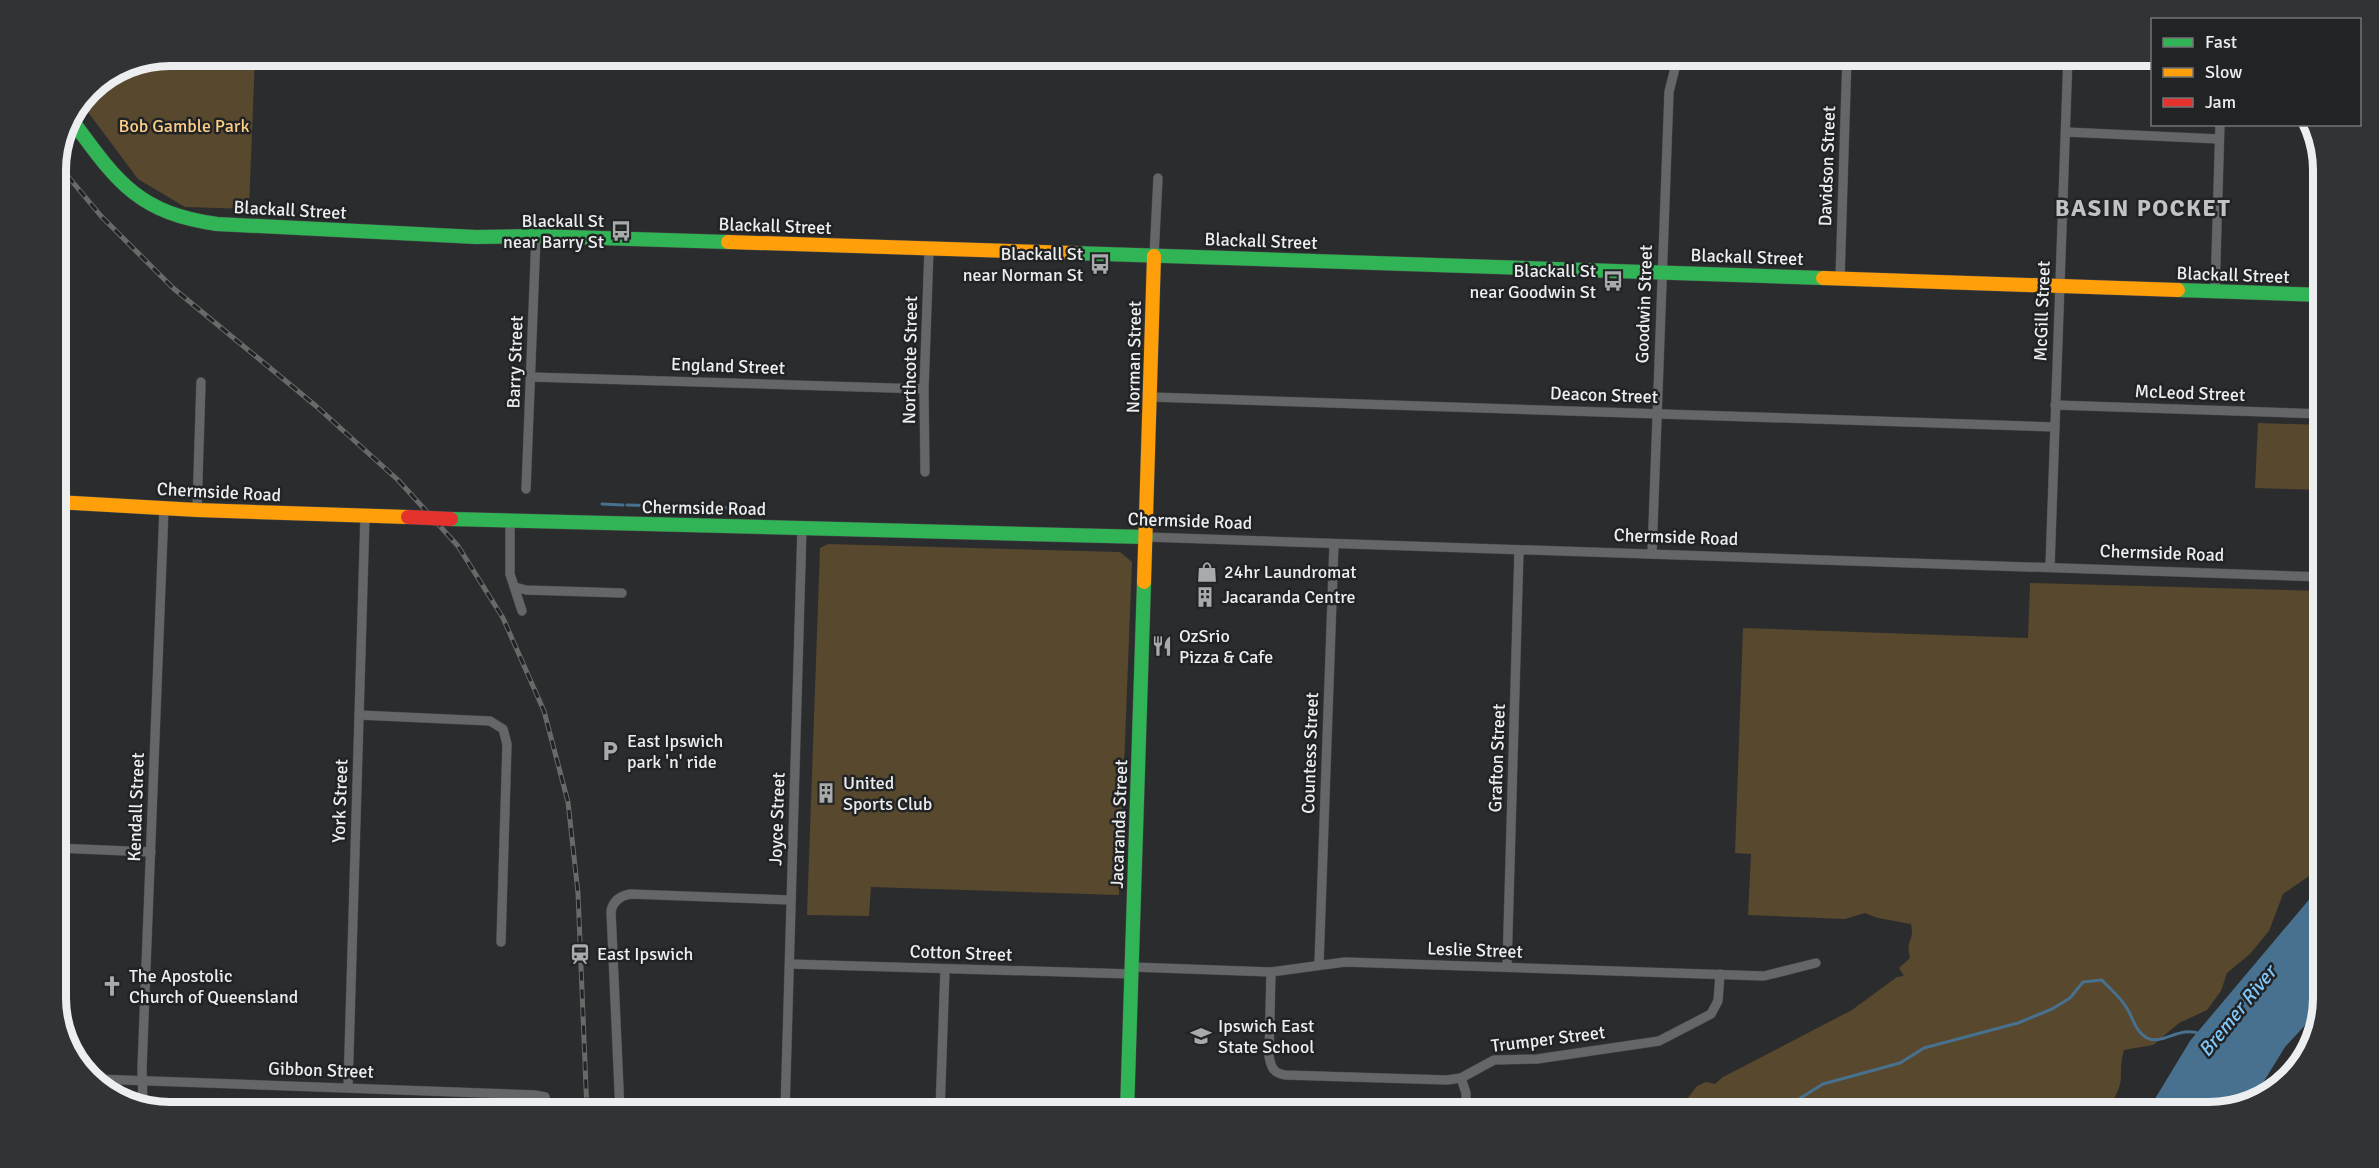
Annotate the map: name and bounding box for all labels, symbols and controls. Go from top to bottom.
legend [2151,18,2361,126]
text: Fast [2205,31,2237,53]
text: Slow [2205,61,2242,83]
text: Jam [2205,91,2236,113]
street label: Davidson Street [1814,105,1840,227]
park label: Bob Gamble Park [119,115,249,137]
district label: BASIN POCKET [2055,193,2231,223]
street label: Blackall Street [233,196,347,224]
place label: Blackall St near Barry St [503,210,604,253]
street label: Blackall Street [718,213,832,239]
bus stop icon: Blackall St near Barry St [609,219,633,243]
street label: Blackall Street [1204,228,1318,254]
place label: Blackall St near Norman St [963,243,1083,286]
street label: Goodwin Street [1631,244,1657,364]
street label: Blackall Street [1690,244,1804,270]
bus stop icon: Blackall St near Norman St [1088,252,1112,276]
place label: Blackall St near Goodwin St [1469,260,1596,303]
street label: McGill Street [2029,260,2055,362]
street label: Blackall Street [2176,262,2290,288]
bus stop icon: Blackall St near Goodwin St [1601,269,1625,293]
street label: Northcote Street [898,296,922,424]
street label: Norman Street [1122,301,1146,413]
street label: Barry Street [502,315,528,409]
street label: England Street [671,353,785,379]
street label: McLeod Street [2134,380,2246,406]
street label: Deacon Street [1550,382,1658,408]
street label: Chermside Road [156,478,282,506]
street label: Chermside Road [642,496,766,520]
street label: Chermside Road [1127,508,1253,534]
street label: Chermside Road [1613,524,1739,550]
street label: Chermside Road [2099,540,2225,566]
shop icon: 24hr Laundromat [1195,560,1219,584]
place label: 24hr Laundromat [1224,561,1357,583]
building icon: Jacaranda Centre [1193,585,1217,609]
place label: Jacaranda Centre [1222,586,1355,608]
place label: OzSrio Pizza & Cafe [1179,625,1273,668]
restaurant icon: OzSrio Pizza & Cafe [1150,634,1174,658]
street label: Countess Street [1297,692,1323,814]
street label: Grafton Street [1484,703,1510,813]
place label: East Ipswich park 'n' ride [627,730,723,773]
parking icon: East Ipswich park 'n' ride [598,739,622,763]
street label: Kendall Street [123,752,149,862]
street label: York Street [328,759,352,843]
street label: Jacaranda Street [1106,759,1132,889]
street label: Joyce Street [764,772,790,866]
place label: United Sports Club [843,772,932,815]
building icon: United Sports Club [814,781,838,805]
street label: Leslie Street [1427,937,1523,963]
street label: Cotton Street [909,940,1013,966]
station icon: East Ipswich [568,942,592,966]
place label: East Ipswich [597,943,693,965]
water label: Bremer River [2193,959,2283,1062]
place label: The Apostolic Church of Queensland [129,965,298,1008]
church icon: The Apostolic Church of Queensland [100,974,124,998]
place label: Ipswich East State School [1218,1015,1315,1058]
street label: Trumper Street [1490,1021,1606,1057]
school or university icon: Ipswich East State School [1189,1024,1213,1048]
street label: Gibbon Street [268,1057,374,1083]

